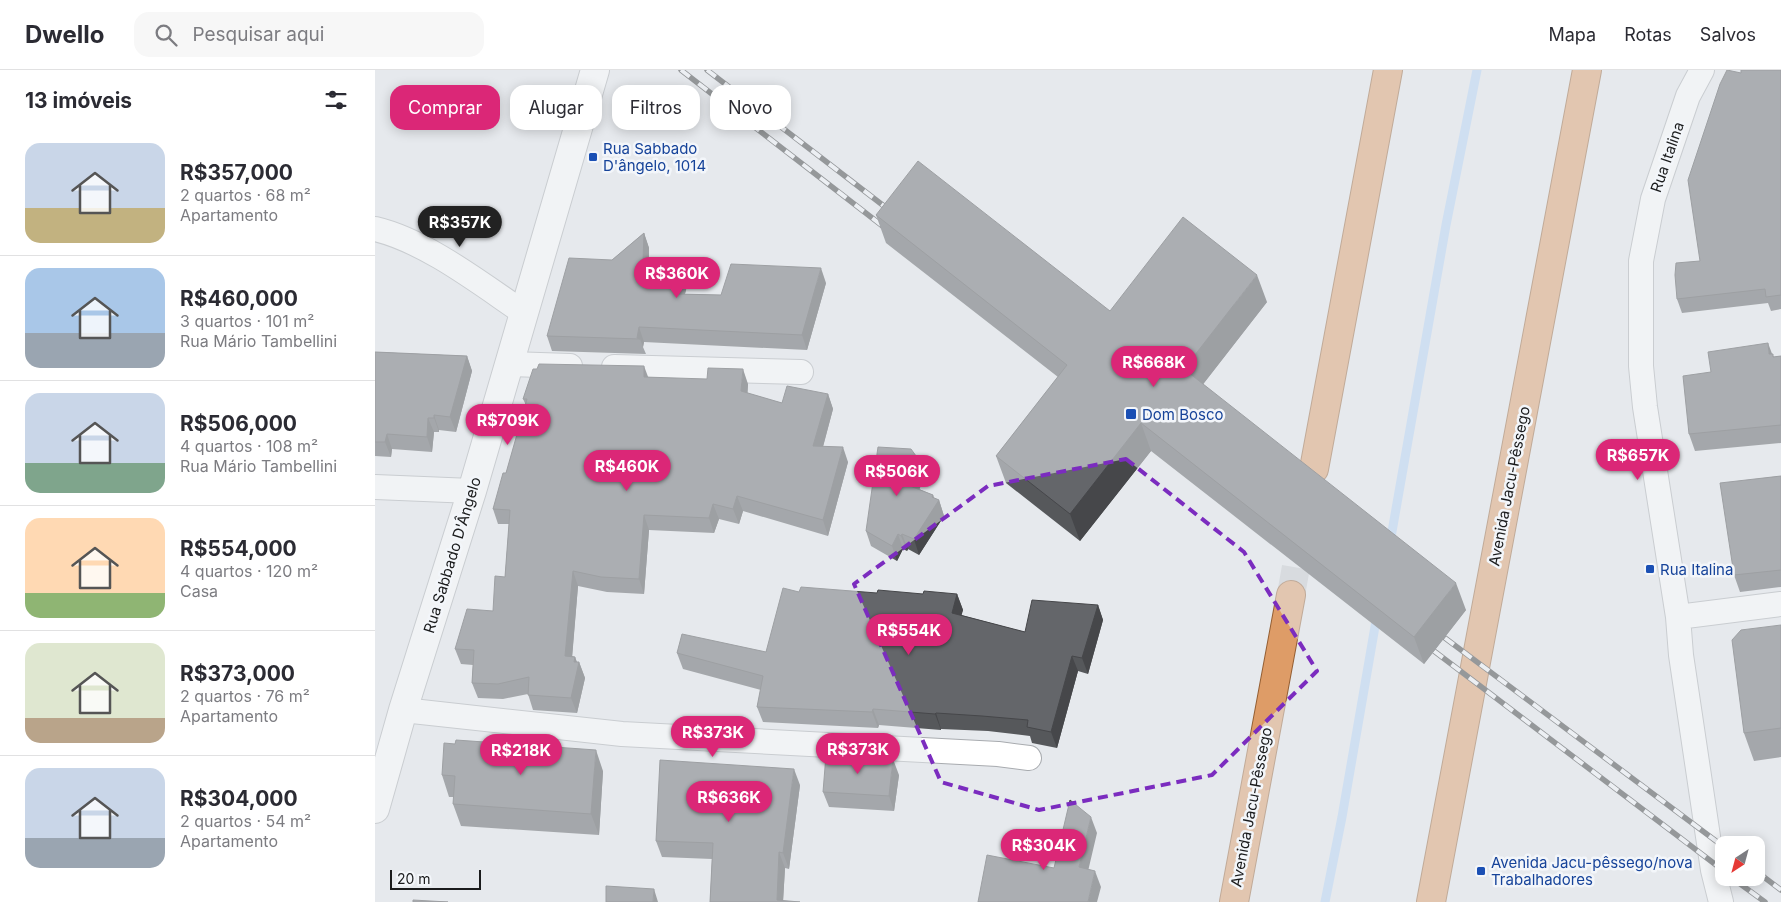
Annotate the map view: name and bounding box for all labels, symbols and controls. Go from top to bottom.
search box [134,12,484,57]
text: Dwello [25,20,104,49]
icon: search [152,21,180,49]
text: Pesquisar aqui [192,23,324,46]
text: Mapa [1548,24,1596,45]
text: Rotas [1624,24,1672,45]
text: Salvos [1700,24,1756,45]
chip: Comprar [390,85,500,130]
chip: Alugar [510,85,602,130]
chip: Filtros [612,85,700,130]
chip: Novo [710,85,791,130]
icon: filters [322,86,350,114]
text: 13 imóveis [25,88,132,113]
street label: Rua Italina [1646,119,1688,195]
place label: Rua Sabbado D'ângelo, 1014 [603,139,706,175]
marker: Rua Sabbado D'ângelo, 1014 [587,151,599,163]
text: R$357,000 [180,160,293,185]
icon: home [65,163,125,223]
text: 2 quartos · 68 m² [180,185,311,205]
text: Apartamento [180,205,278,225]
pin: R$357K [419,206,501,248]
text: R$357K [429,212,491,232]
pin: R$360K [636,256,718,299]
text: R$360K [645,263,709,283]
text: R$460,000 [180,286,298,311]
icon: home [65,288,125,348]
text: 3 quartos · 101 m² [180,311,314,331]
text: Rua Mário Tambellini [180,331,337,351]
pin: R$668K [1113,346,1195,388]
text: R$668K [1122,352,1186,372]
pin: R$709K [467,404,549,446]
place label: Dom Bosco [1142,405,1223,424]
street label: Avenida Jacu-Pêssego [1484,405,1534,567]
marker: Dom Bosco [1124,407,1138,421]
text: R$709K [477,410,539,430]
text: R$506,000 [180,411,297,436]
icon: home [65,413,125,473]
text: 4 quartos · 108 m² [180,436,318,456]
pin: R$657K [1597,438,1679,481]
text: R$657K [1607,445,1669,465]
pin: R$460K [586,450,668,492]
pin: R$506K [856,454,938,497]
text: Rua Mário Tambellini [180,456,337,476]
text: R$460K [595,456,659,476]
text: R$506K [865,461,929,481]
street label: Rua Sabbado D'Ângelo [419,475,485,635]
text: R$554,000 [180,536,297,561]
icon: home [65,538,125,598]
place label: Rua Italina [1660,560,1733,579]
text: 4 quartos · 120 m² [180,561,318,581]
marker: Rua Italina [1644,563,1656,575]
text: Casa [180,581,218,601]
pin: R$554K [868,614,950,656]
text: R$554K [877,620,941,640]
text: R$373,000 [180,661,295,686]
icon: home [65,663,125,723]
text: 2 quartos · 76 m² [180,686,310,706]
text: Apartamento [180,706,278,726]
pin: R$373K [672,716,754,758]
text: R$373K [682,722,744,742]
street label: Avenida Jacu-Pêssego [1226,726,1276,888]
pin: R$373K [817,732,899,775]
pin: R$218K [480,734,562,776]
text: R$373K [827,739,889,759]
text: R$218K [491,740,551,760]
pin: R$636K [688,780,770,823]
text: R$304,000 [180,786,298,811]
text: R$636K [697,787,761,807]
icon: home [65,788,125,848]
text: 2 quartos · 54 m² [180,811,311,831]
pin: R$304K [1003,828,1085,871]
text: Apartamento [180,831,278,851]
text: R$304K [1012,835,1076,855]
north arrow [1715,836,1765,886]
map controls [1715,836,1765,886]
place label: Avenida Jacu-pêssego/nova Trabalhadores [1491,853,1693,889]
marker: Avenida Jacu-pêssego/nova Trabalhadores [1475,865,1487,877]
scale bar [390,867,481,890]
text: 20 m [397,870,431,887]

